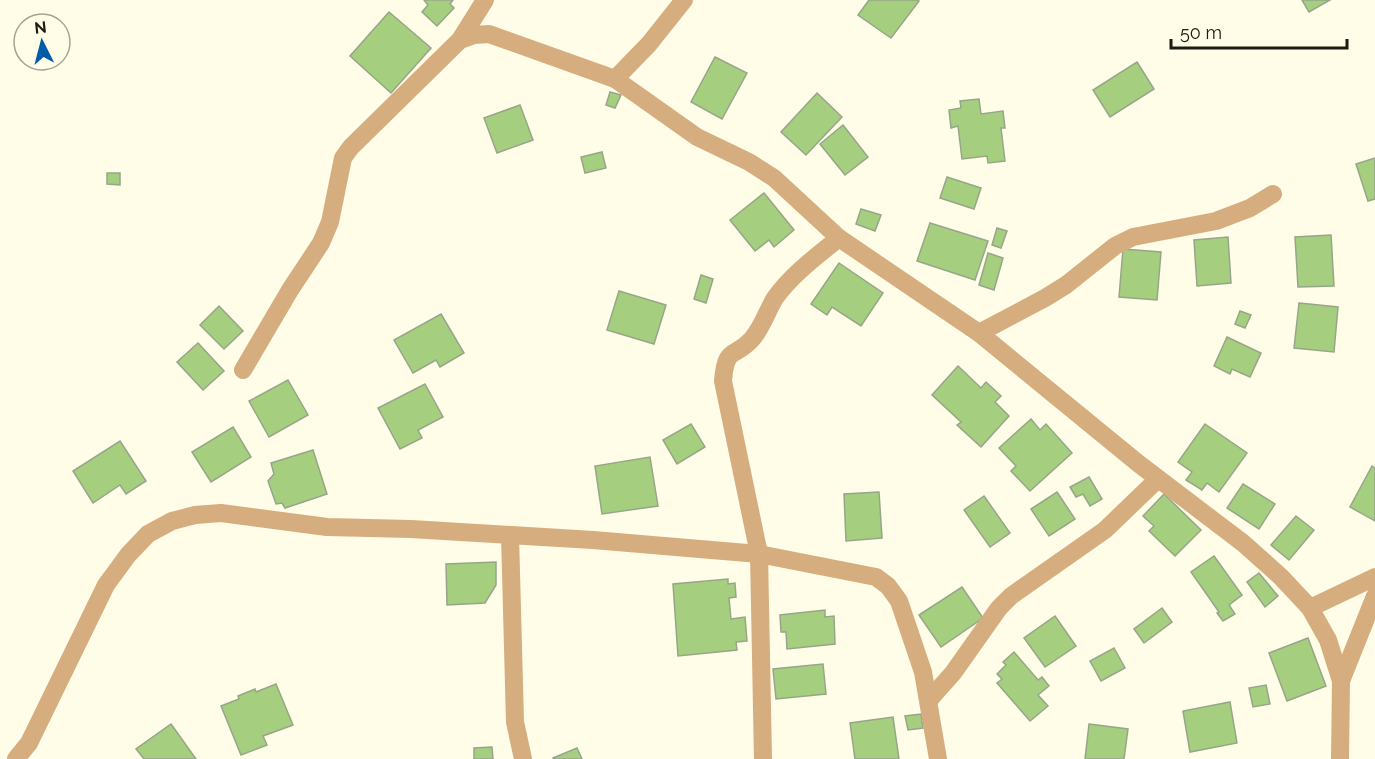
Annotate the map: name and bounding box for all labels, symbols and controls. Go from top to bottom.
north arrow [12,12,72,72]
scale bar [1171,12,1346,50]
text: N [33,17,48,38]
text: 50 m [1180,22,1222,43]

